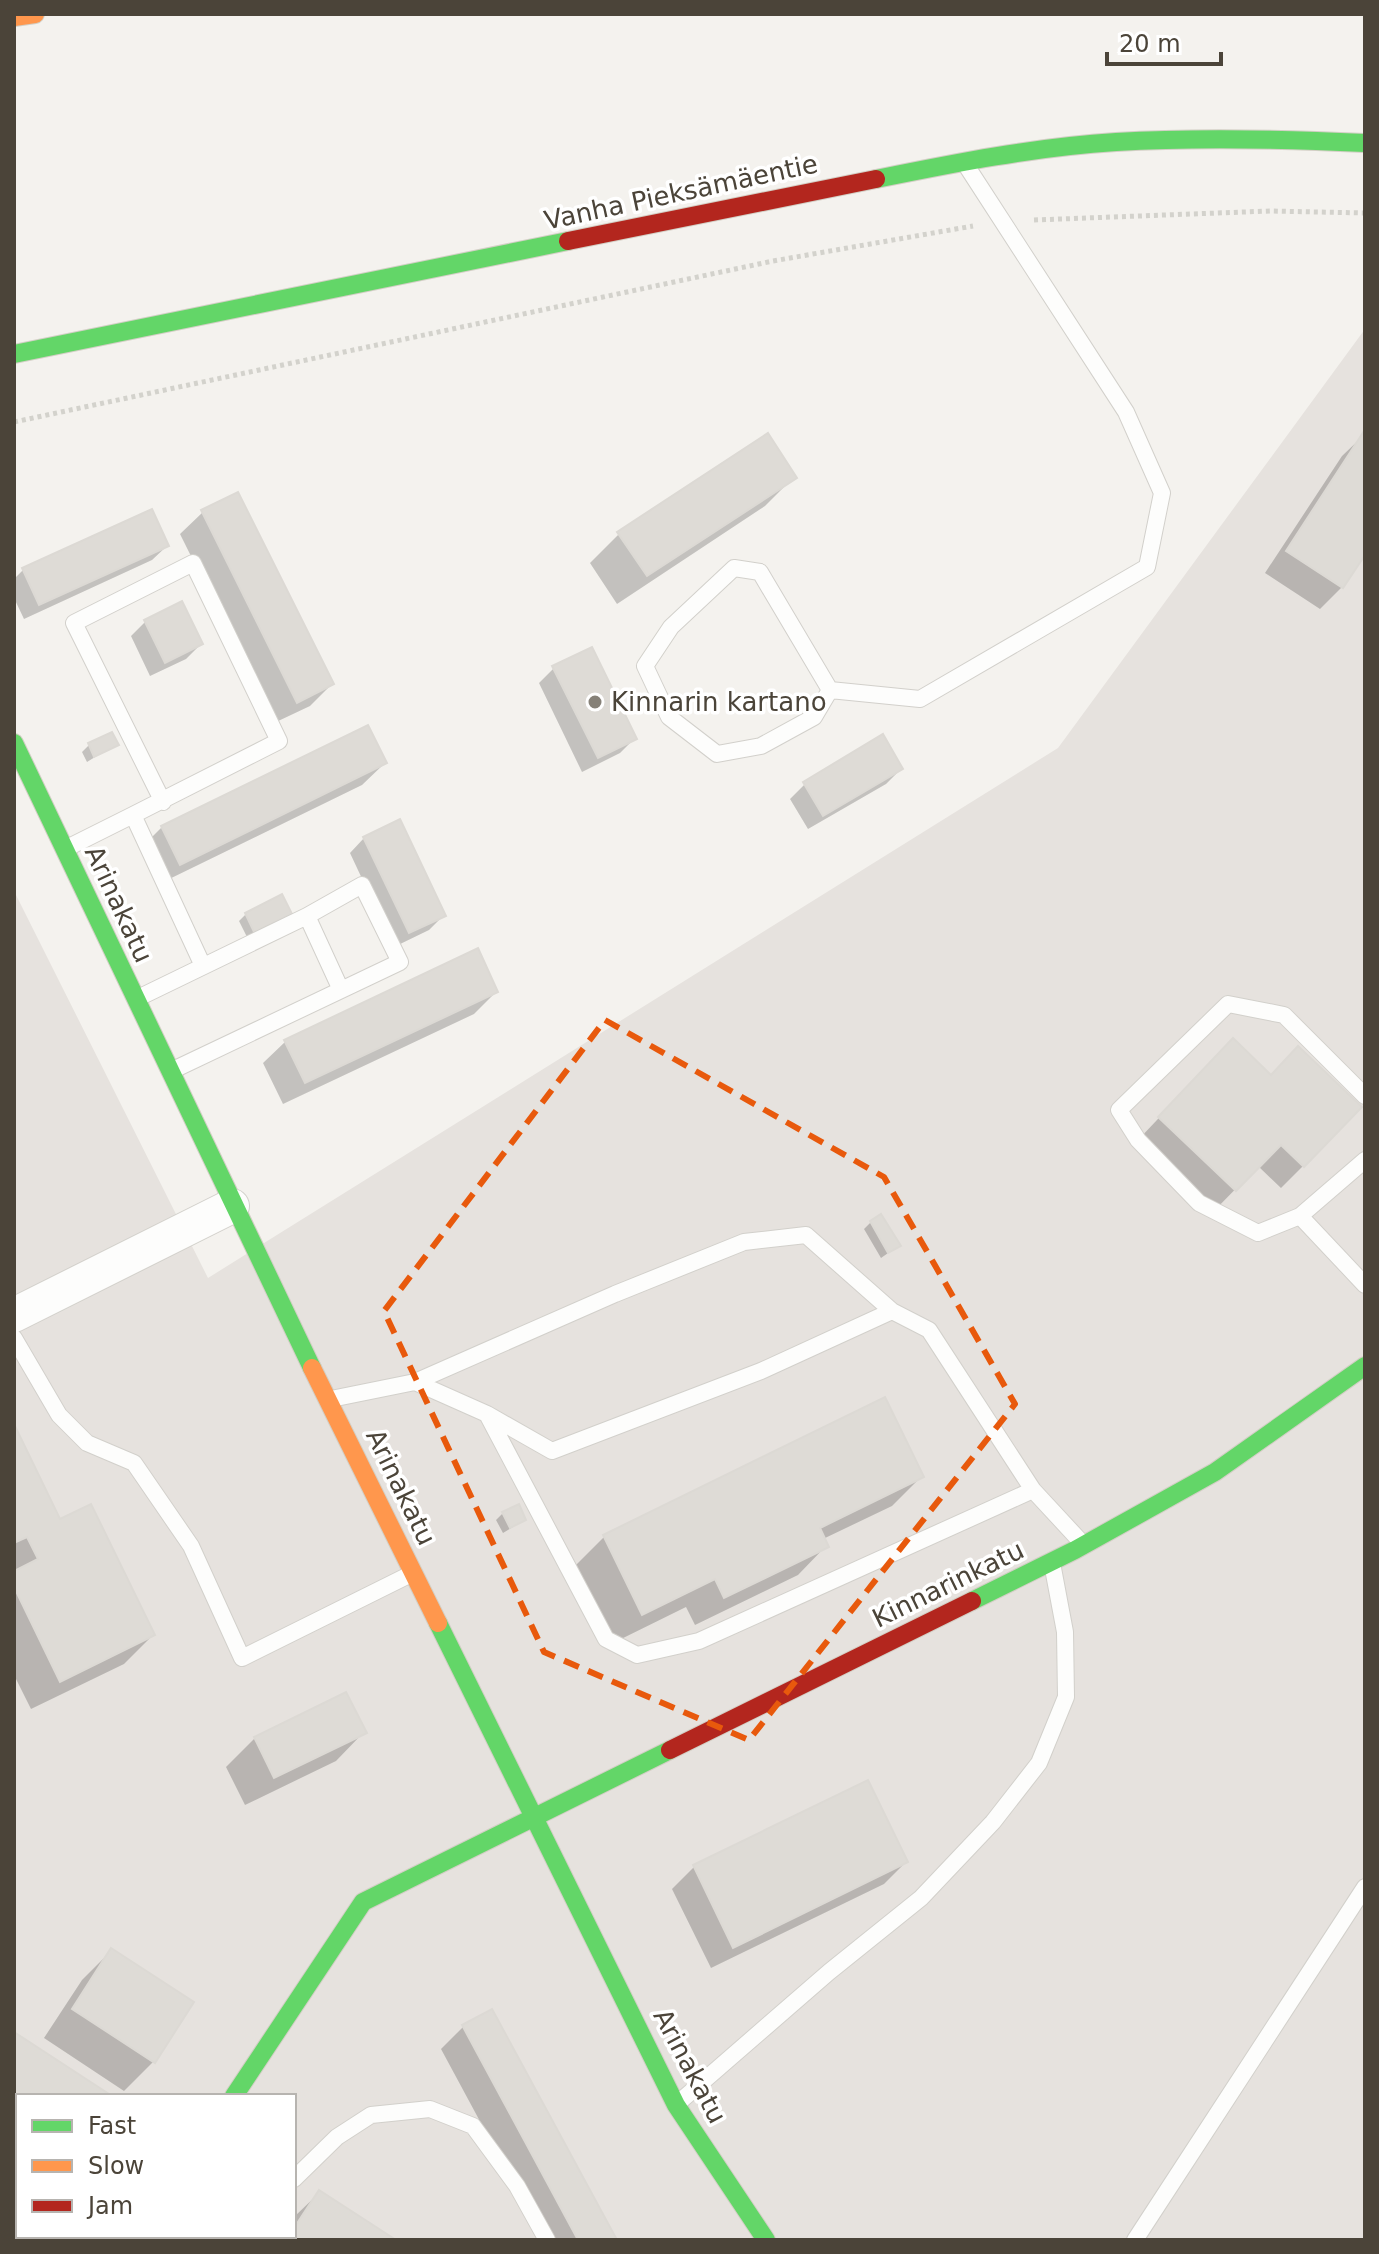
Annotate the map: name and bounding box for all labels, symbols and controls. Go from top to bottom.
scale bar [1107,16,1221,66]
text: 20 m [1119,30,1181,58]
street label: Vanha Pieksämäentie [541,148,821,236]
place label: Kinnarin kartano [611,687,827,717]
marker: Kinnarin kartano [586,693,604,711]
street label: Arinakatu [79,841,159,967]
street label: Arinakatu [360,1424,442,1550]
street label: Kinnarinkatu [867,1534,1029,1634]
street label: Arinakatu [647,2004,733,2128]
legend [16,2094,296,2238]
text: Fast [88,2112,136,2140]
text: Slow [88,2152,144,2180]
text: Jam [86,2192,133,2220]

